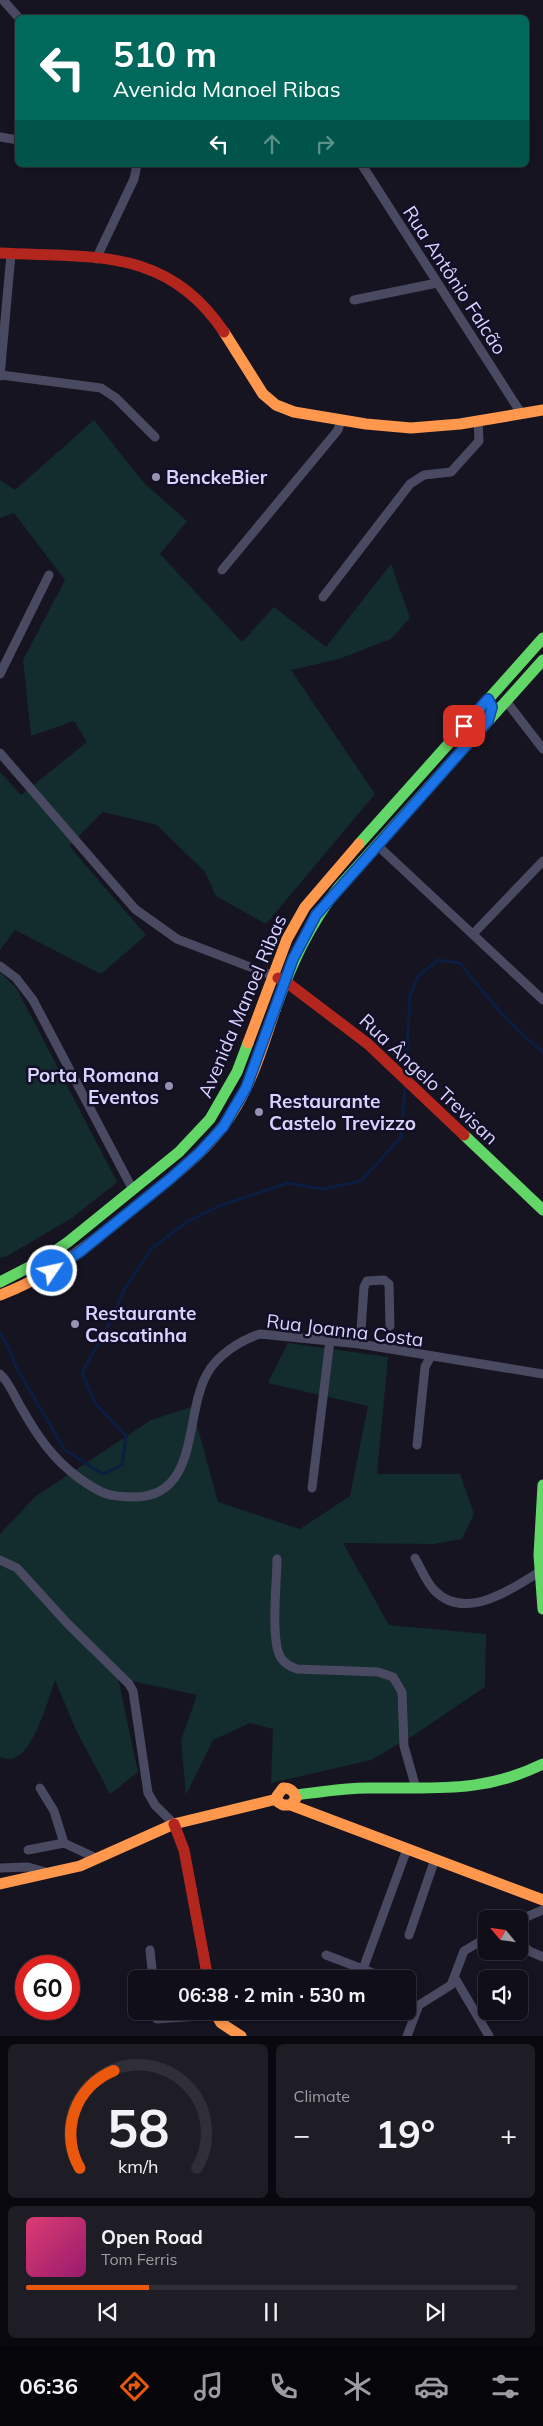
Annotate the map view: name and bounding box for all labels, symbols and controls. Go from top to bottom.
text: 510 m [113,32,217,76]
icon: left [30,35,95,100]
text: Avenida Manoel Ribas [113,75,341,103]
icon: left [205,130,233,158]
icon: ahead [258,130,286,158]
icon: right [311,130,339,158]
street label: Rua Antônio Falcão [398,201,512,359]
place label: BenckeBier [166,465,268,489]
marker: BenckeBier [150,471,162,483]
pin [443,705,485,747]
icon: arrive [450,712,478,740]
street label: Avenida Manoel Ribas [193,911,291,1101]
street label: Rua Ângelo Trevisan [355,1008,503,1150]
place label: Porta Romana Eventos [27,1063,159,1109]
marker: Porta Romana Eventos [163,1080,175,1092]
place label: Restaurante Castelo Trevizzo [269,1089,416,1135]
marker: Restaurante Castelo Trevizzo [253,1106,265,1118]
position arrow [25,1244,77,1296]
place label: Restaurante Cascatinha [85,1301,196,1347]
street label: Rua Joanna Costa [265,1308,425,1352]
marker: Restaurante Cascatinha [69,1318,81,1330]
north arrow [478,1910,528,1960]
map controls [478,1910,528,2020]
speed limit sign: 60 [15,1955,80,2020]
button: sound [478,1970,528,2020]
text: 06:38 · 2 min · 530 m [178,1983,366,2007]
text: Climate [294,2086,350,2106]
text: 58 [107,2095,169,2160]
text: 19° [375,2110,435,2158]
text: − [294,2117,310,2152]
text: + [500,2117,517,2152]
text: km/h [118,2155,158,2177]
text: Open Road [101,2225,203,2249]
text: Tom Ferris [101,2249,178,2269]
icon: previous [94,2298,122,2326]
icon: pause [257,2298,285,2326]
icon: next [421,2298,449,2326]
icon: directions [117,2369,152,2404]
icon: music [191,2369,226,2404]
icon: phone [266,2369,301,2404]
icon: climate [340,2369,375,2404]
icon: car [414,2369,449,2404]
icon: filters [488,2369,523,2404]
text: 06:36 [20,2372,78,2400]

